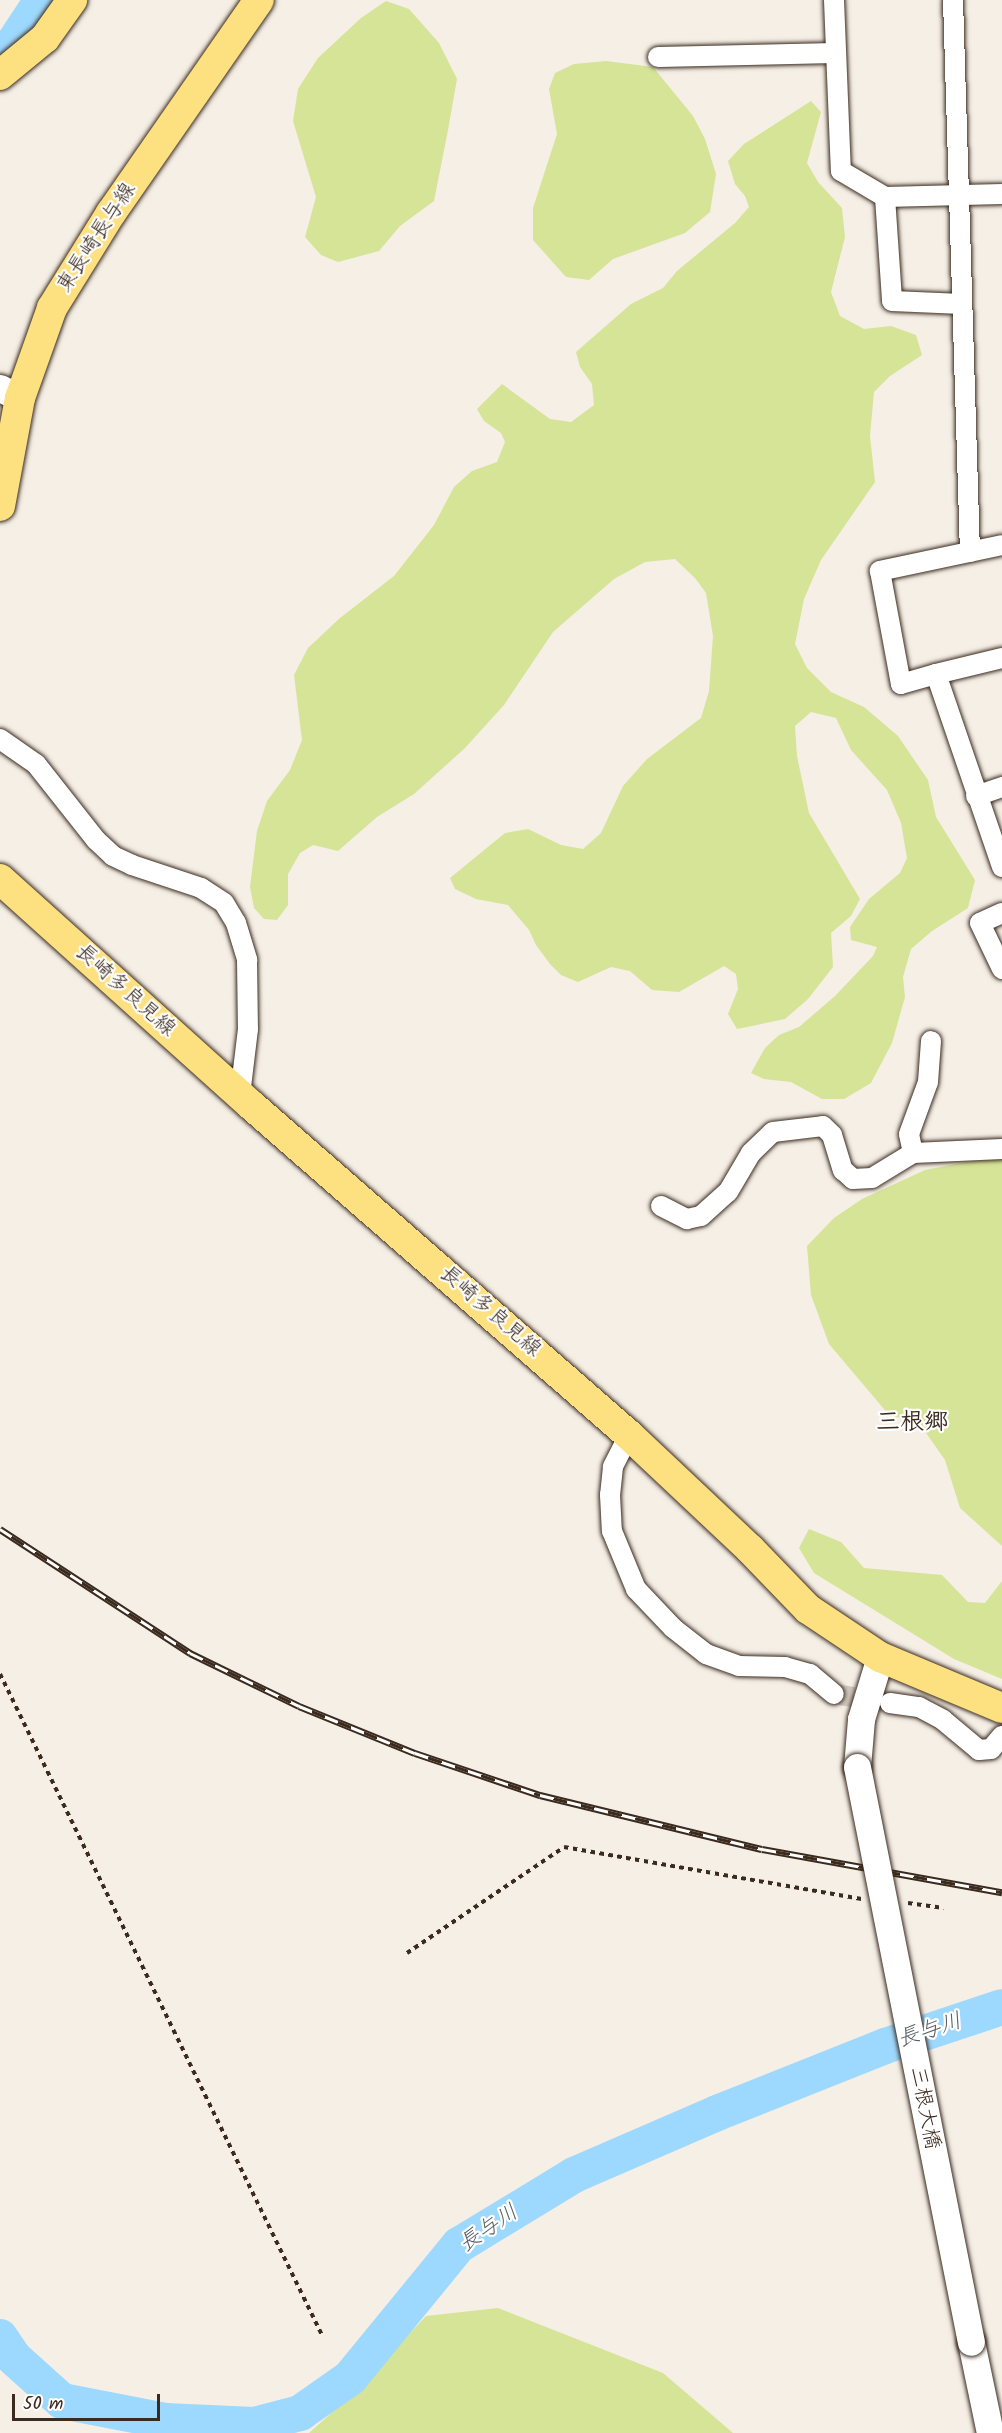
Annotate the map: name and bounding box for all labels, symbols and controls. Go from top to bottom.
street label: 東長崎長与線 [52,178,142,298]
street label: 長崎多良見線 [70,939,180,1043]
street label: 長崎多良見線 [434,1261,546,1363]
district label: 三根郷 [876,1409,948,1437]
water label: 長与川 [895,2008,965,2054]
street label: 三根大橋 [904,2064,944,2152]
water label: 長与川 [454,2200,524,2258]
scale bar [15,2382,164,2420]
text: 50 m [23,2390,63,2419]

